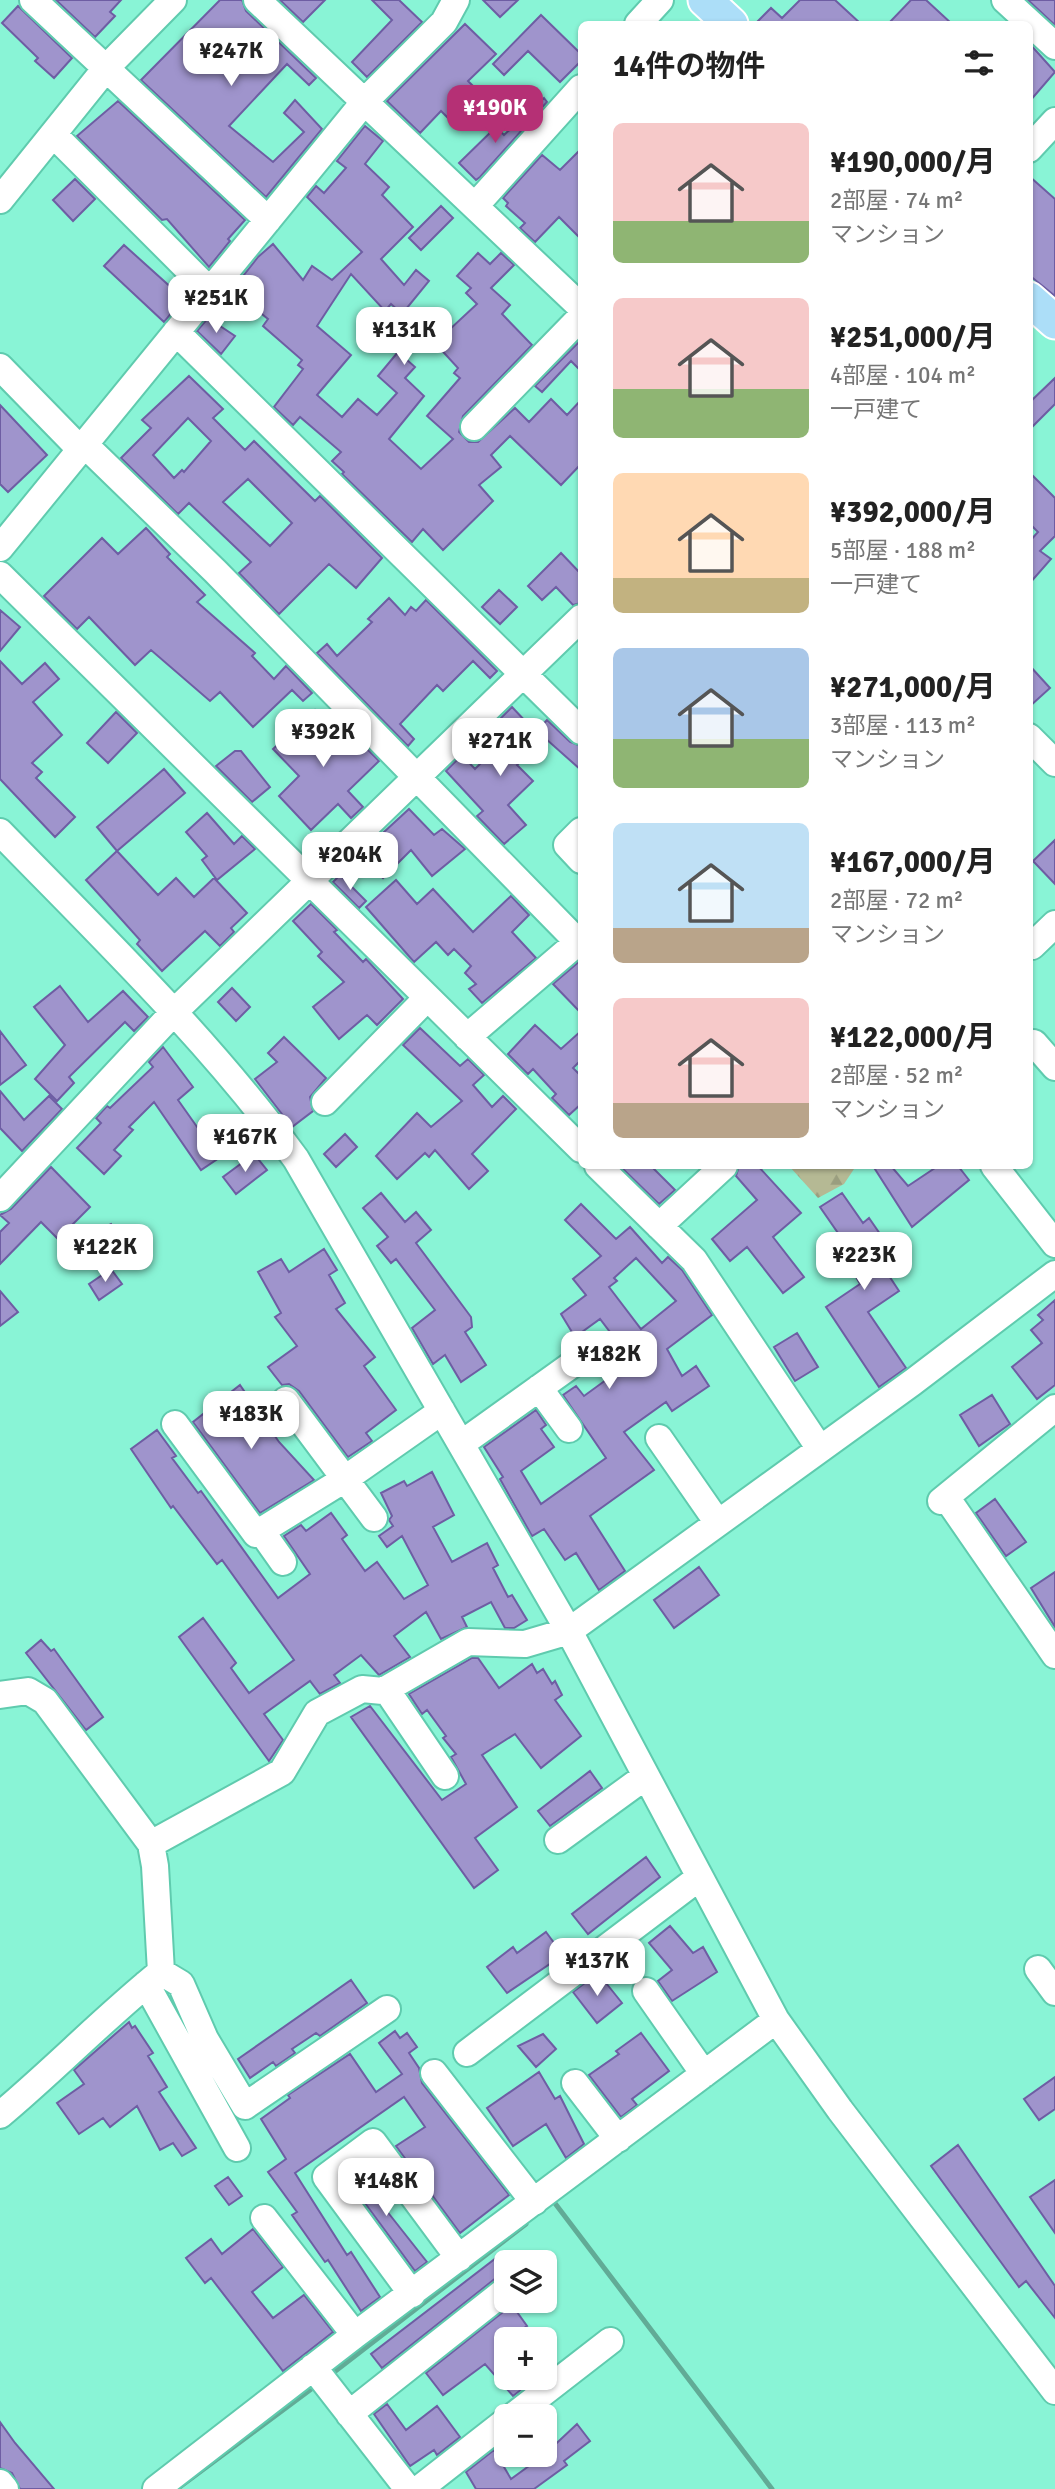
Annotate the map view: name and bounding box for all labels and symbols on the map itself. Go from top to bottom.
pin: ¥247K [182,28,280,88]
pin: ¥190K [446,86,544,145]
pin: ¥251K [167,276,265,335]
pin: ¥131K [355,308,453,367]
pin: ¥392K [274,710,372,769]
pin: ¥271K [451,718,549,778]
pin: ¥204K [301,832,399,892]
pin: ¥167K [196,1114,294,1174]
pin: ¥122K [56,1224,154,1284]
pin: ¥223K [815,1232,913,1292]
pin: ¥182K [560,1332,658,1391]
pin: ¥183K [202,1392,300,1451]
pin: ¥137K [548,1938,646,1998]
pin: ¥148K [337,2158,435,2218]

